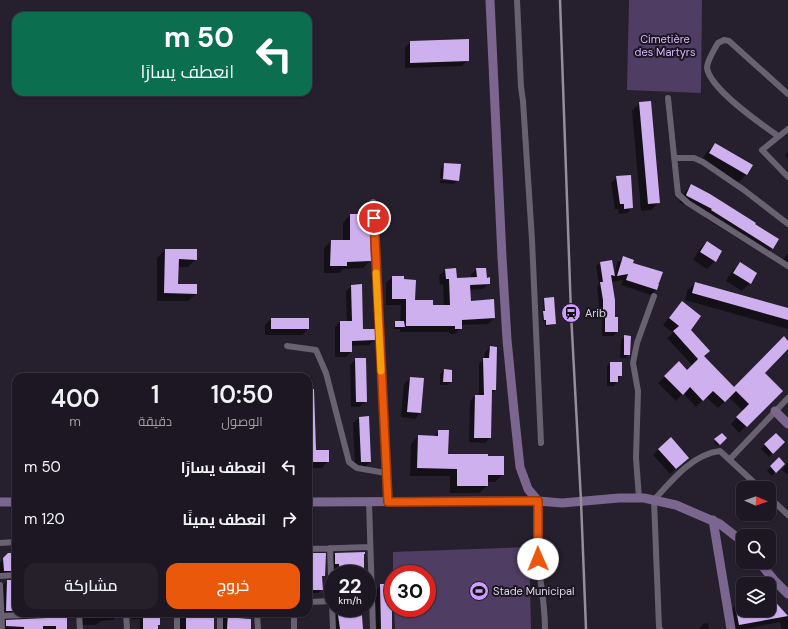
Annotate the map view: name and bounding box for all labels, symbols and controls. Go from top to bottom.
text: 50 m [164,19,234,56]
icon: left [248,28,300,80]
park label: Cimetière des Martyrs [635,32,695,59]
text: انعطف يسارًا [140,60,234,84]
pin [357,201,391,235]
icon: arrive [363,207,385,229]
station icon: Arib [560,302,582,324]
place label: Arib [585,306,606,320]
text: 1 [151,379,159,410]
text: 10:50 [211,379,273,410]
text: 400 [51,383,100,414]
text: m [69,413,81,430]
text: دقيقة [138,413,172,430]
text: الوصول [221,413,263,430]
icon: left [278,456,300,478]
text: 50 m [24,457,61,477]
text: انعطف يسارًا [181,458,266,478]
north arrow [736,481,776,521]
map controls [736,481,776,617]
icon: right [278,508,300,530]
text: 120 m [24,509,65,529]
text: انعطف يمينًا [183,510,266,530]
button: search [736,529,776,569]
position arrow [517,538,559,580]
button: مشاركة [24,563,158,609]
button: خروج [166,563,300,609]
speed limit sign: 30 [384,565,436,617]
text: 22 [338,573,362,599]
button: layers [736,577,776,617]
sports icon: Stade Municipal [468,580,490,602]
place label: Stade Municipal [493,584,575,598]
text: km/h [338,594,362,607]

